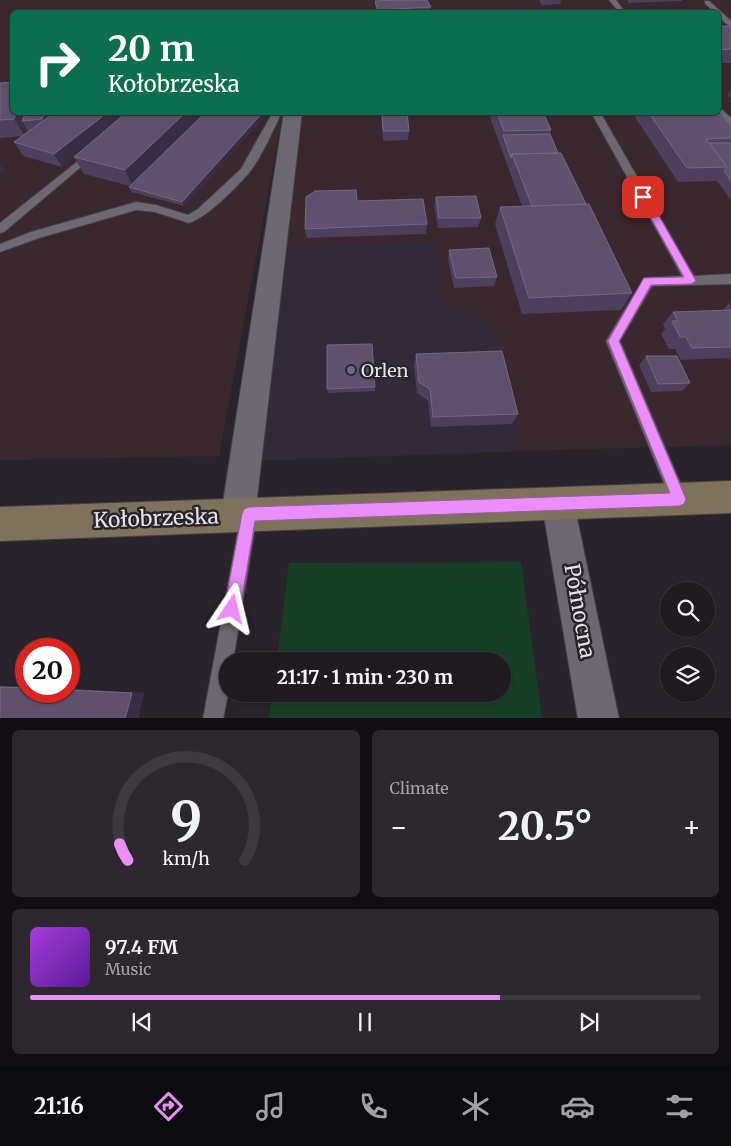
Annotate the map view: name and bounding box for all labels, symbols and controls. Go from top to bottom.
text: 20 m [108,27,195,71]
icon: right [25,30,90,95]
text: Kołobrzeska [108,70,240,98]
pin [622,176,664,218]
icon: arrive [629,183,657,211]
place label: Orlen [361,359,409,382]
marker: Orlen [345,364,357,376]
street label: Kołobrzeska [93,502,219,534]
street label: Północna [558,562,602,660]
position arrow [205,582,257,634]
map controls [660,582,715,702]
button: search [660,582,715,637]
speed limit sign: 20 [15,638,80,703]
button: layers [660,647,715,702]
text: 21:17 · 1 min · 230 m [277,665,453,689]
text: Climate [390,778,449,798]
text: 9 [170,788,202,853]
text: 20.5° [498,803,593,850]
text: − [390,809,408,845]
text: + [682,809,701,845]
text: km/h [162,847,210,870]
text: 97.4 FM [105,935,178,959]
text: Music [105,959,151,979]
icon: previous [128,1008,156,1036]
icon: pause [351,1008,379,1036]
icon: next [575,1008,603,1036]
icon: directions [151,1089,186,1124]
icon: music [253,1089,288,1124]
icon: phone [356,1089,391,1124]
icon: climate [458,1089,493,1124]
icon: car [560,1089,595,1124]
icon: filters [662,1089,697,1124]
text: 21:16 [34,1092,84,1120]

